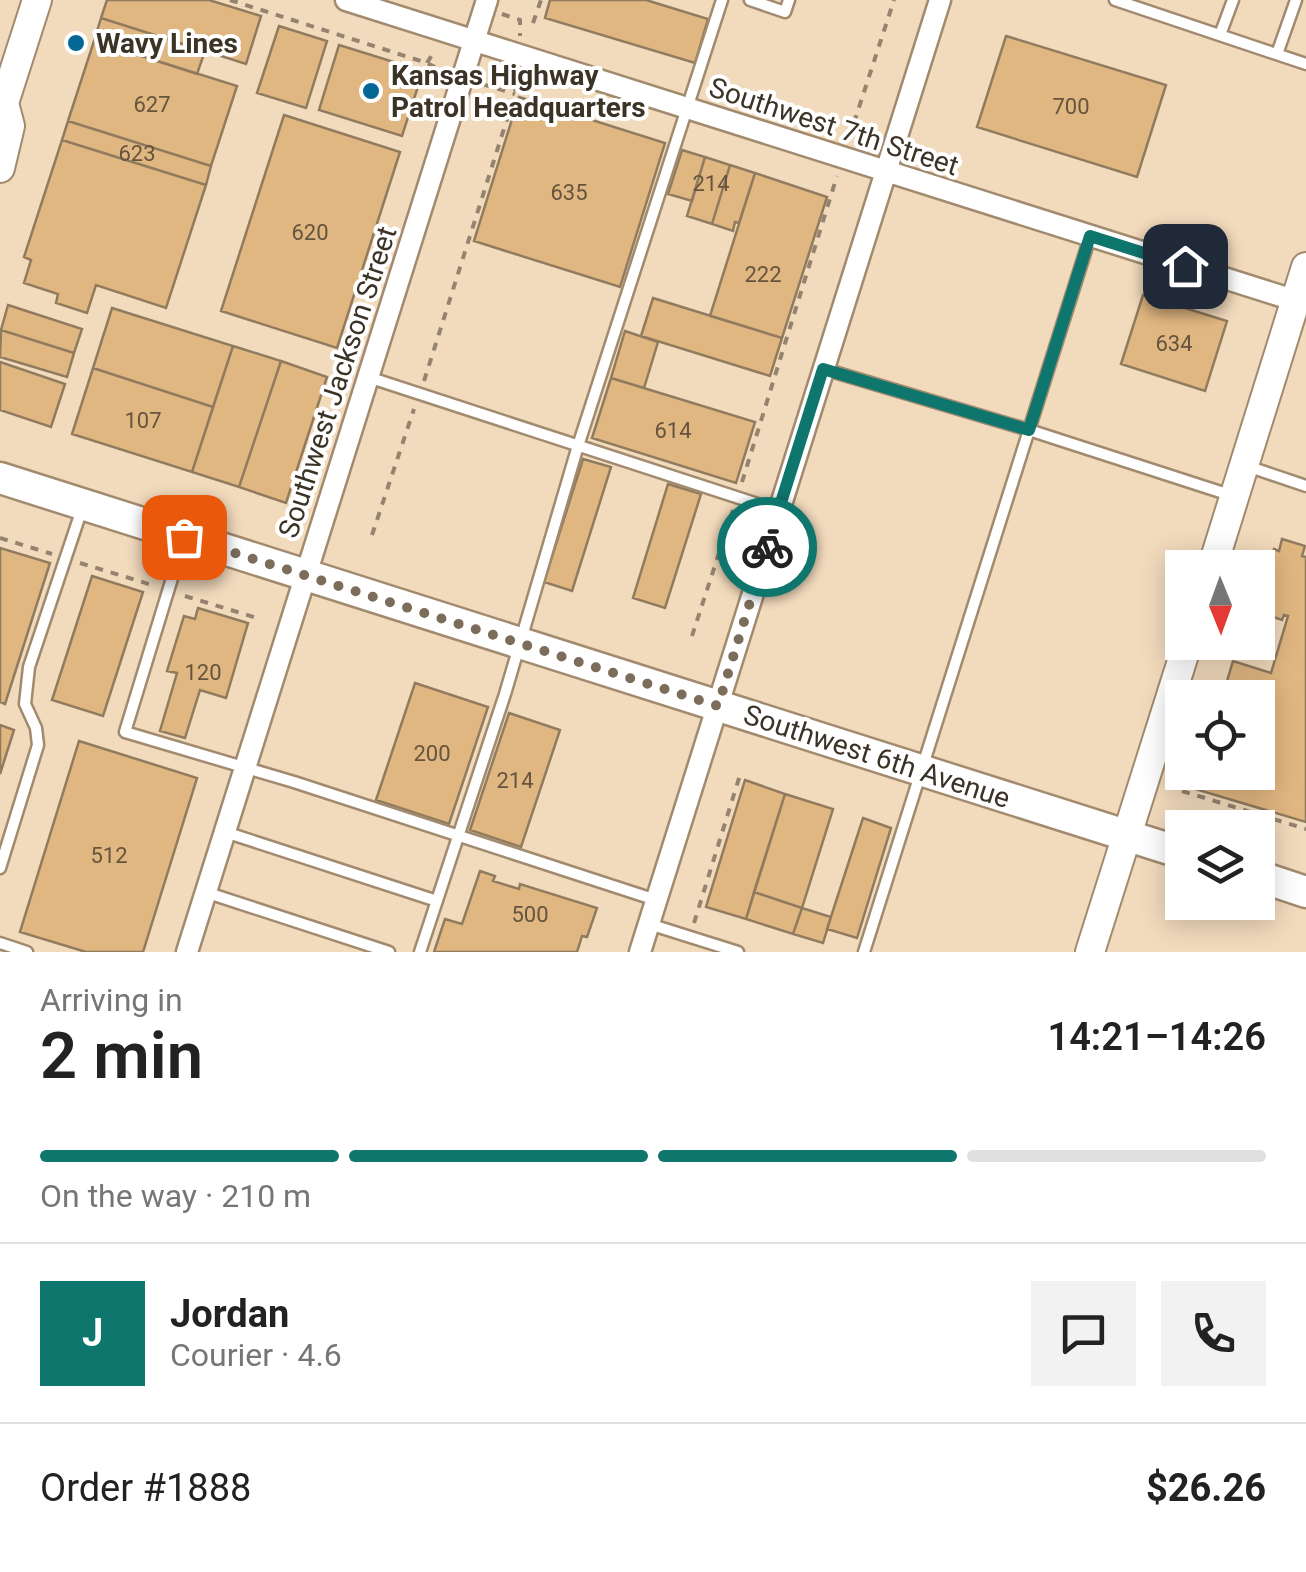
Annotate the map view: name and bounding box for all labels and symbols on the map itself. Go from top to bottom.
place label: Wavy Lines [96,27,238,60]
marker: Wavy Lines [65,32,87,54]
place label: Kansas Highway Patrol Headquarters [391,59,646,124]
street label: Southwest 7th Street [705,71,963,182]
marker: Kansas Highway Patrol Headquarters [360,80,382,102]
house number: 627 [133,92,171,117]
house number: 700 [1052,94,1090,119]
house number: 623 [118,141,156,166]
house number: 214 [692,171,730,196]
house number: 635 [550,180,588,205]
house number: 620 [291,220,329,245]
street label: Southwest Jackson Street [272,222,403,542]
pin [1143,224,1228,309]
house number: 222 [744,262,782,287]
house number: 634 [1155,331,1193,356]
house number: 107 [124,408,162,433]
house number: 614 [654,418,692,443]
pin [142,495,227,580]
courier [717,497,817,597]
north arrow [1165,550,1275,660]
house number: 120 [184,660,222,685]
street label: Southwest 6th Avenue [740,698,1014,815]
house number: 200 [413,741,451,766]
house number: 214 [496,768,534,793]
house number: 512 [90,843,128,868]
house number: 500 [511,902,549,927]

